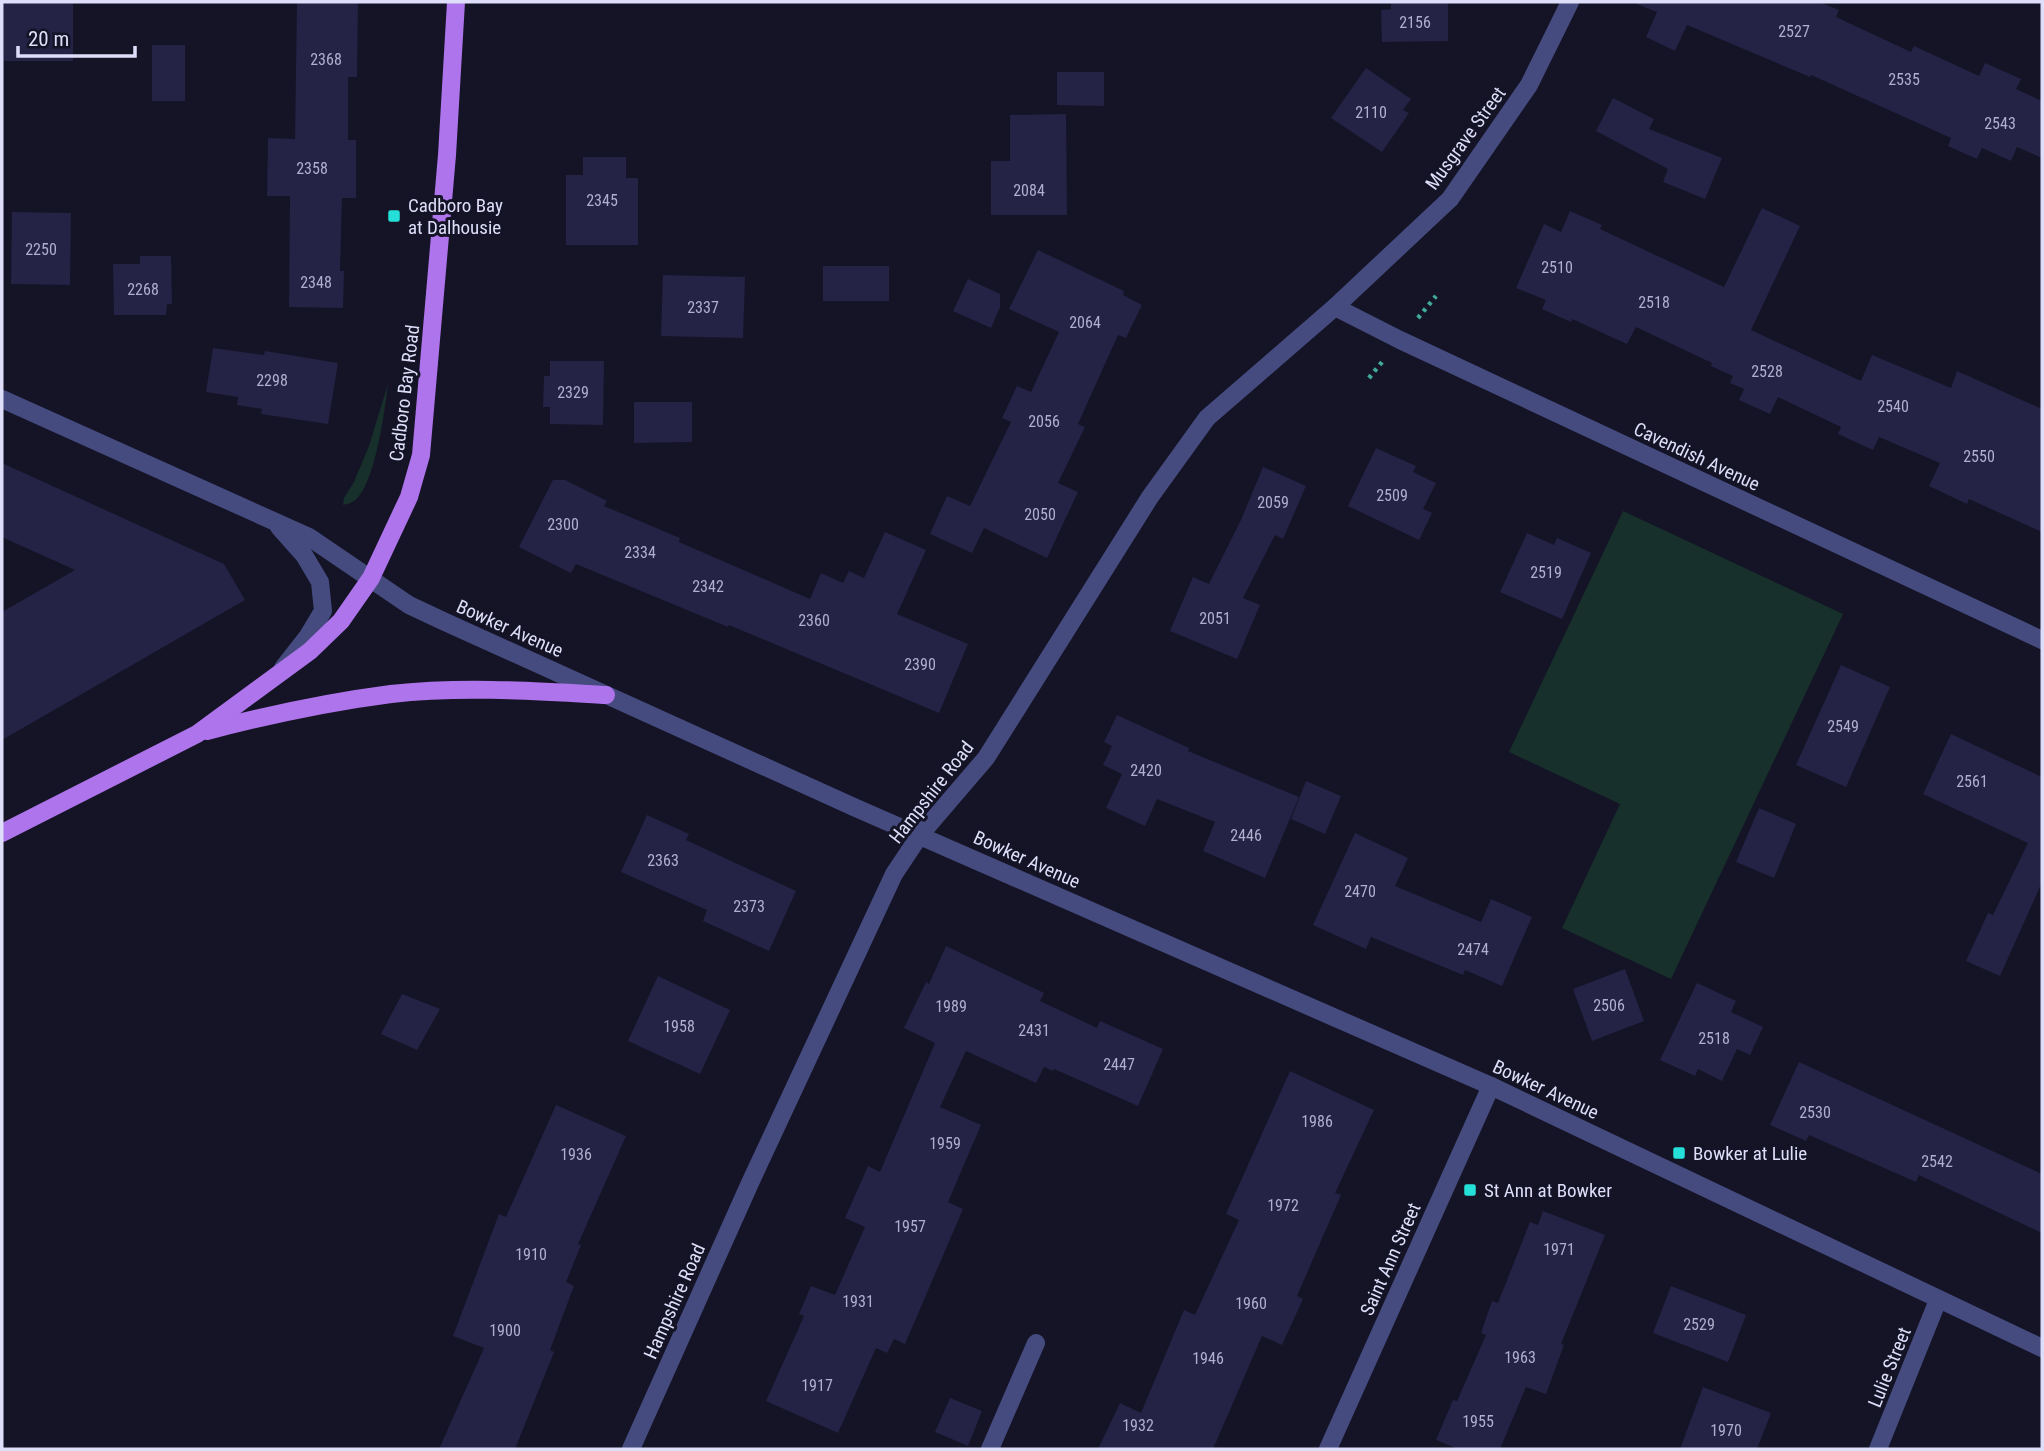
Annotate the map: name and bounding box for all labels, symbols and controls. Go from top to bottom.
house number: 2156 [1399,13,1431,32]
scale bar [18,14,135,58]
house number: 2527 [1778,22,1810,41]
text: 20 m [28,27,69,51]
house number: 2368 [310,50,342,69]
house number: 2535 [1888,70,1920,89]
street label: Musgrave Street [1420,82,1510,194]
house number: 2110 [1355,103,1387,122]
house number: 2543 [1984,114,2016,133]
house number: 2358 [296,159,328,178]
house number: 2084 [1013,181,1045,200]
house number: 2345 [586,191,618,210]
place label: Cadboro Bay at Dalhousie [408,194,503,239]
marker: Cadboro Bay at Dalhousie [386,208,402,224]
house number: 2250 [25,240,57,259]
house number: 2510 [1541,258,1573,277]
house number: 2348 [300,273,332,292]
house number: 2268 [127,280,159,299]
house number: 2518 [1638,293,1670,312]
house number: 2337 [687,298,719,317]
house number: 2064 [1069,313,1101,332]
street label: Cadboro Bay Road [385,323,424,463]
house number: 2528 [1751,362,1783,381]
house number: 2298 [256,371,288,390]
house number: 2329 [557,383,589,402]
house number: 2540 [1877,397,1909,416]
house number: 2056 [1028,412,1060,431]
street label: Cavendish Avenue [1630,417,1764,496]
house number: 2550 [1963,447,1995,466]
house number: 2509 [1376,486,1408,505]
house number: 2059 [1257,493,1289,512]
house number: 2050 [1024,505,1056,524]
house number: 2300 [547,515,579,534]
house number: 2334 [624,543,656,562]
house number: 2519 [1530,563,1562,582]
house number: 2342 [692,577,724,596]
street label: Bowker Avenue [453,595,567,662]
house number: 2051 [1199,609,1231,628]
house number: 2360 [798,611,830,630]
house number: 2390 [904,655,936,674]
house number: 2549 [1827,717,1859,736]
street label: Hampshire Road [884,736,979,848]
house number: 2420 [1130,761,1162,780]
house number: 2561 [1956,772,1988,791]
street label: Bowker Avenue [970,826,1084,893]
house number: 2446 [1230,826,1262,845]
house number: 2363 [647,851,679,870]
house number: 2470 [1344,882,1376,901]
house number: 2373 [733,897,765,916]
house number: 2474 [1457,940,1489,959]
house number: 2506 [1593,996,1625,1015]
house number: 1989 [935,997,967,1016]
house number: 1958 [663,1017,695,1036]
house number: 2431 [1018,1021,1050,1040]
house number: 2518 [1698,1029,1730,1048]
house number: 2447 [1103,1055,1135,1074]
street label: Bowker Avenue [1489,1055,1603,1124]
house number: 2530 [1799,1103,1831,1122]
house number: 1986 [1301,1112,1333,1131]
house number: 1959 [929,1134,961,1153]
place label: Bowker at Lulie [1693,1142,1807,1165]
house number: 1936 [560,1145,592,1164]
marker: Bowker at Lulie [1671,1145,1687,1161]
house number: 2542 [1921,1152,1953,1171]
place label: St Ann at Bowker [1484,1179,1612,1202]
marker: St Ann at Bowker [1462,1182,1478,1198]
house number: 1972 [1267,1196,1299,1215]
street label: Saint Ann Street [1355,1199,1426,1319]
house number: 1957 [894,1217,926,1236]
street label: Hampshire Road [639,1240,710,1362]
house number: 1971 [1543,1240,1575,1259]
house number: 1910 [515,1245,547,1264]
house number: 1931 [842,1292,874,1311]
house number: 1960 [1235,1294,1267,1313]
house number: 2529 [1683,1315,1715,1334]
house number: 1900 [489,1321,521,1340]
street label: Lulie Street [1863,1324,1916,1411]
house number: 1963 [1504,1348,1536,1367]
house number: 1946 [1192,1349,1224,1368]
house number: 1917 [801,1376,833,1395]
house number: 1955 [1462,1412,1494,1431]
house number: 1932 [1122,1416,1154,1435]
house number: 1970 [1710,1421,1742,1440]

